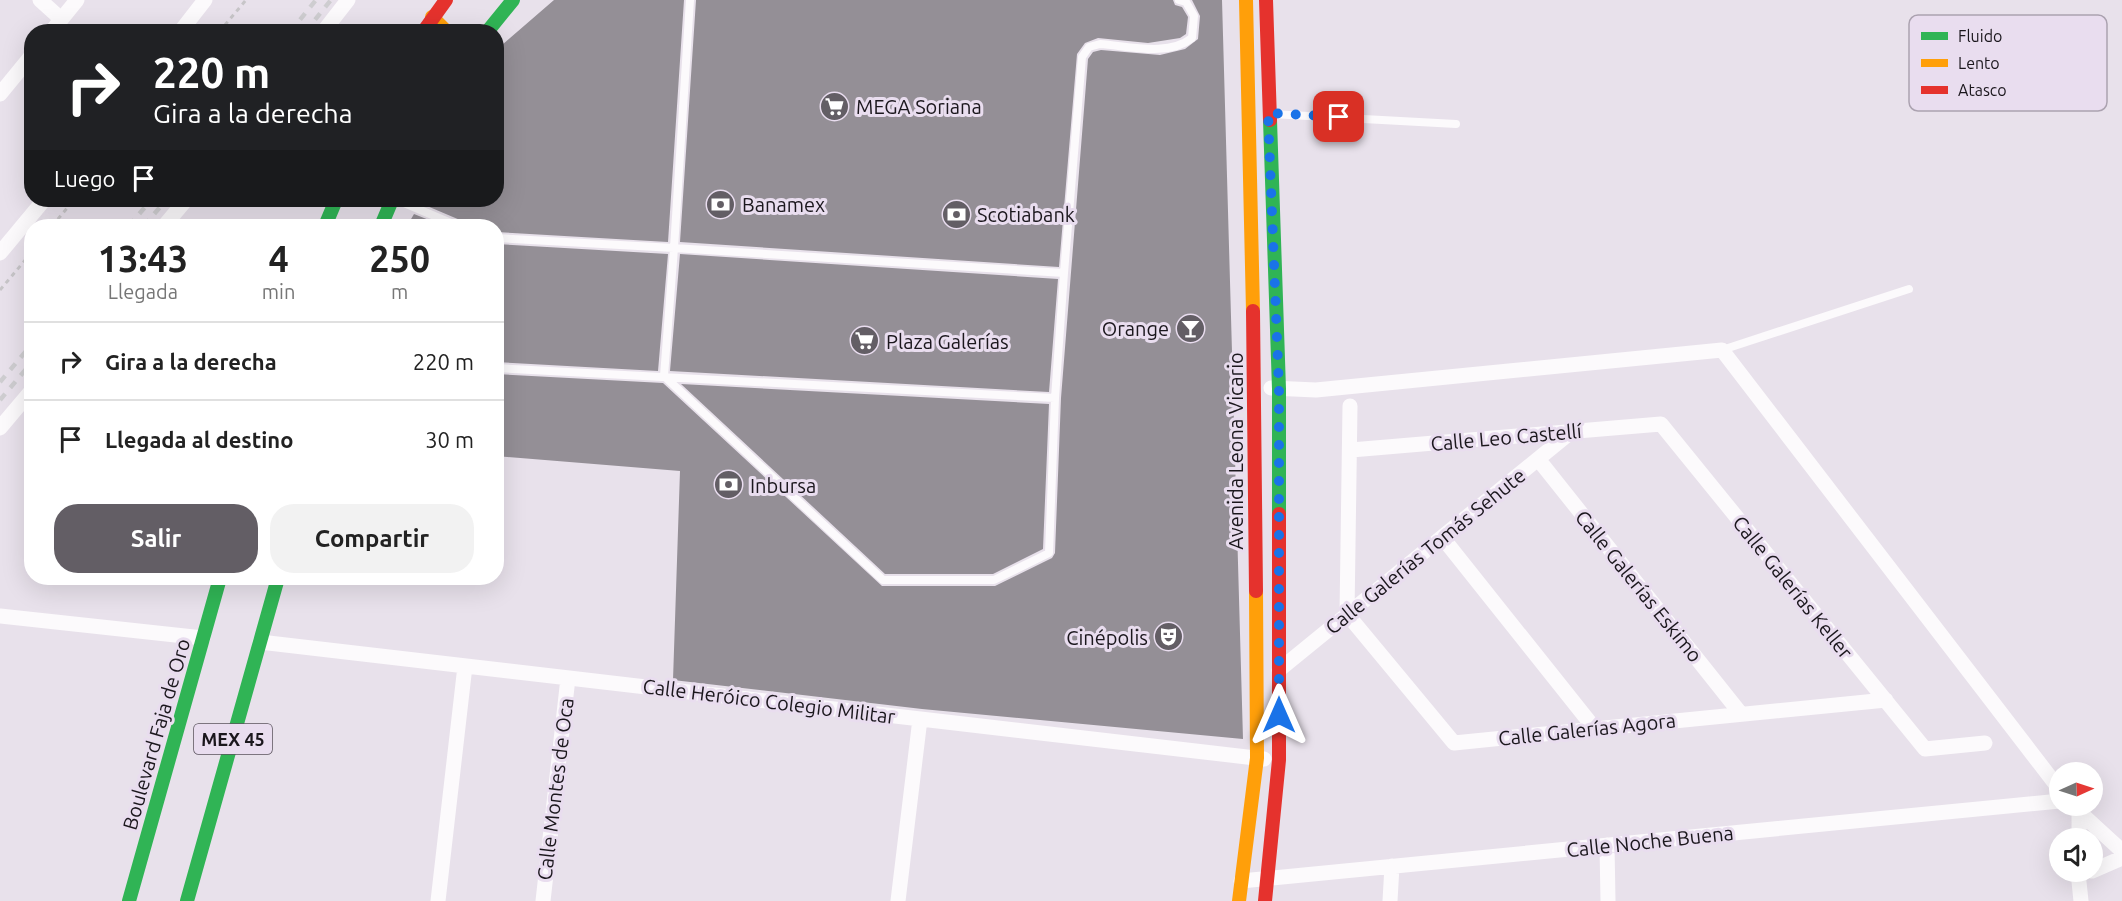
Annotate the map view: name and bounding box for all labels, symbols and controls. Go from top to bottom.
legend [1909,15,2107,111]
text: Fluido [1958,27,2002,45]
icon: right [54,48,132,126]
text: 220 m [153,49,270,96]
text: Lento [1958,54,2000,72]
text: Atasco [1958,81,2007,99]
supermarket icon: MEGA Soriana [819,90,851,122]
pin [1313,91,1364,142]
place label: MEGA Soriana [856,95,982,118]
text: Gira a la derecha [153,98,353,128]
icon: arrive [1322,100,1355,133]
icon: arrive [127,162,160,195]
text: Luego [54,166,115,191]
bank icon: Banamex [705,188,737,220]
place label: Banamex [742,193,825,216]
bank icon: Scotiabank [940,198,972,230]
place label: Scotiabank [977,203,1075,226]
text: 13:43 [98,238,188,279]
text: 4 [268,238,289,279]
text: 250 [369,238,430,279]
text: Llegada [108,280,178,303]
text: min [262,280,295,303]
text: m [391,280,408,303]
bar icon: Orange [1174,312,1206,344]
place label: Orange [1102,317,1169,340]
supermarket icon: Plaza Galerías [849,325,881,357]
place label: Plaza Galerías [886,330,1009,353]
icon: right [54,345,87,378]
text: Gira a la derecha [105,349,277,374]
text: 220 m [413,349,474,374]
street label: Avenida Leona Vicario [1224,352,1247,550]
street label: Calle Leo Castellí [1429,419,1584,455]
icon: arrive [54,423,87,456]
text: Llegada al destino [105,427,293,452]
text: 30 m [425,427,474,452]
street label: Calle Galerías Tomás Sehute [1320,463,1530,639]
bank icon: Inbursa [713,469,745,501]
place label: Inbursa [750,474,816,497]
button: Salir [54,504,258,573]
button: Compartir [270,504,474,573]
street label: Calle Galerías Eskimo [1571,506,1707,666]
street label: Calle Galerías Keller [1729,511,1858,663]
theatre icon: Cinépolis [1153,621,1185,653]
place label: Cinépolis [1066,626,1148,649]
street label: Boulevard Faja de Oro [118,636,194,832]
street label: Calle Heróico Colegio Militar [641,674,897,728]
position arrow [1247,683,1311,747]
street label: Calle Montes de Oca [532,696,578,882]
street label: Calle Galerías Agora [1497,708,1677,750]
road number: MEX 45 [194,724,272,754]
north arrow [2049,762,2103,816]
map controls [2049,762,2103,882]
street label: Calle Noche Buena [1565,821,1735,861]
button: sound [2049,828,2103,882]

